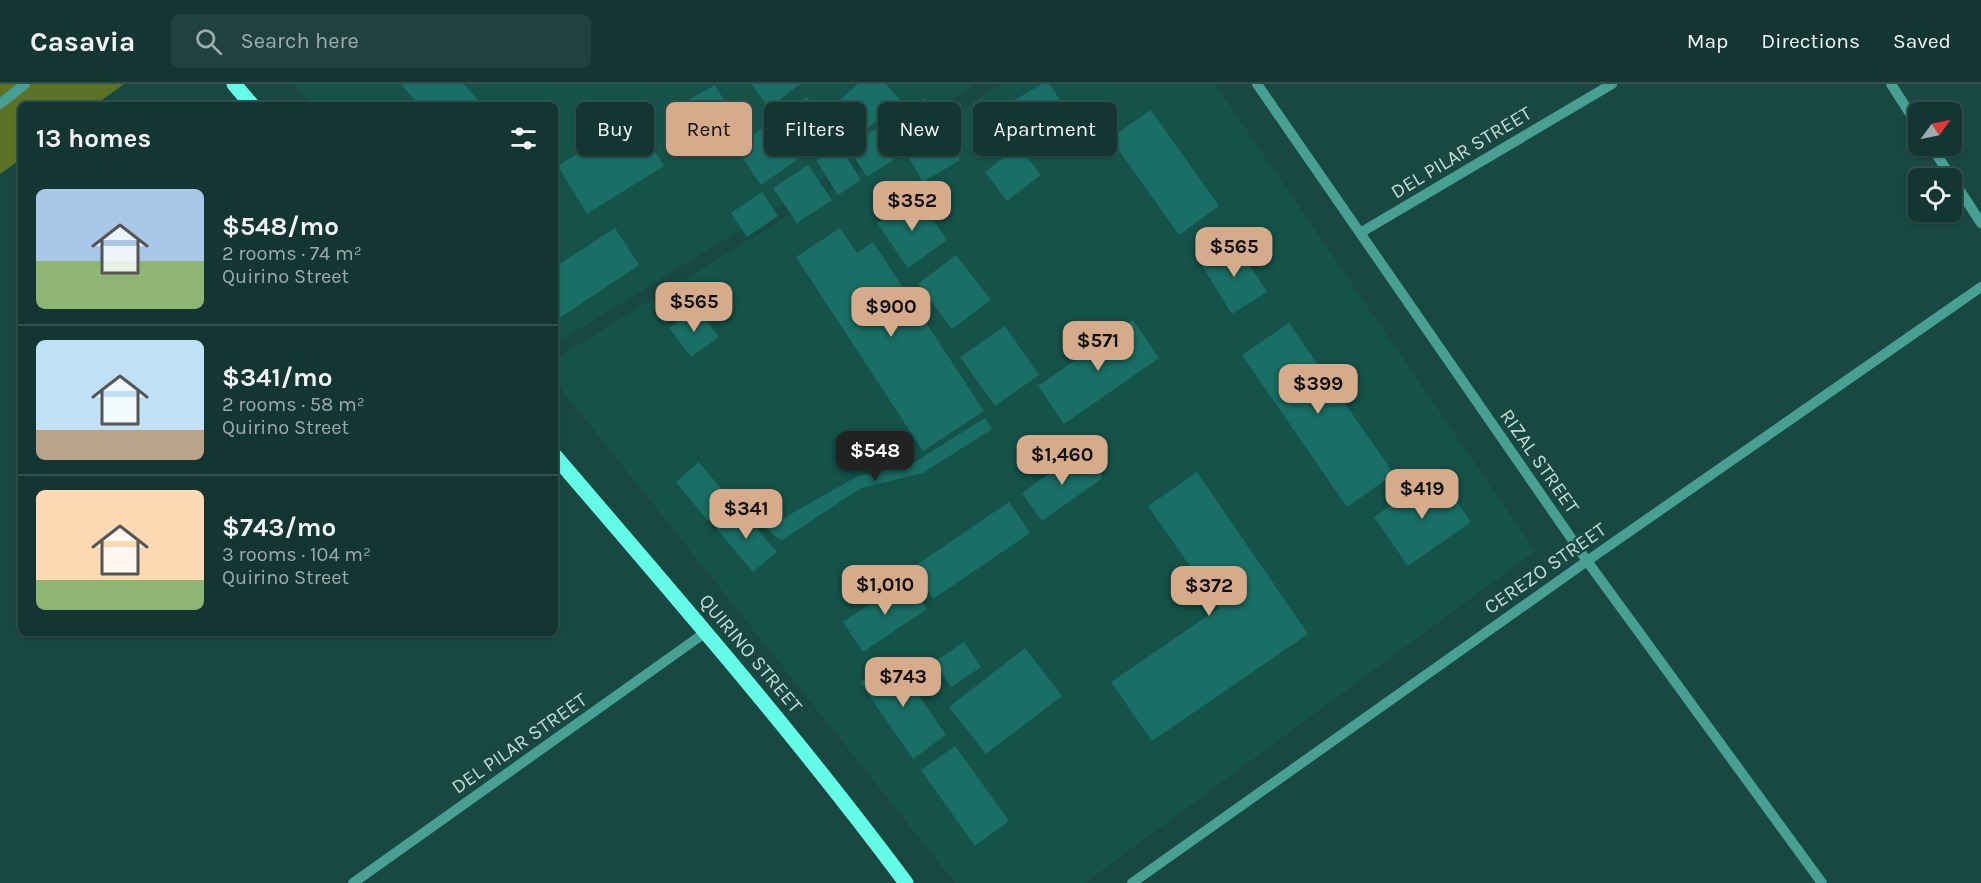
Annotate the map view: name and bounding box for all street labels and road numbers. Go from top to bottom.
street label: DEL PILAR STREET [1387,101,1536,203]
street label: RIZAL STREET [1495,405,1584,518]
street label: CEREZO STREET [1480,518,1611,619]
street label: QUIRINO STREET [694,589,807,717]
street label: DEL PILAR STREET [447,688,591,799]

